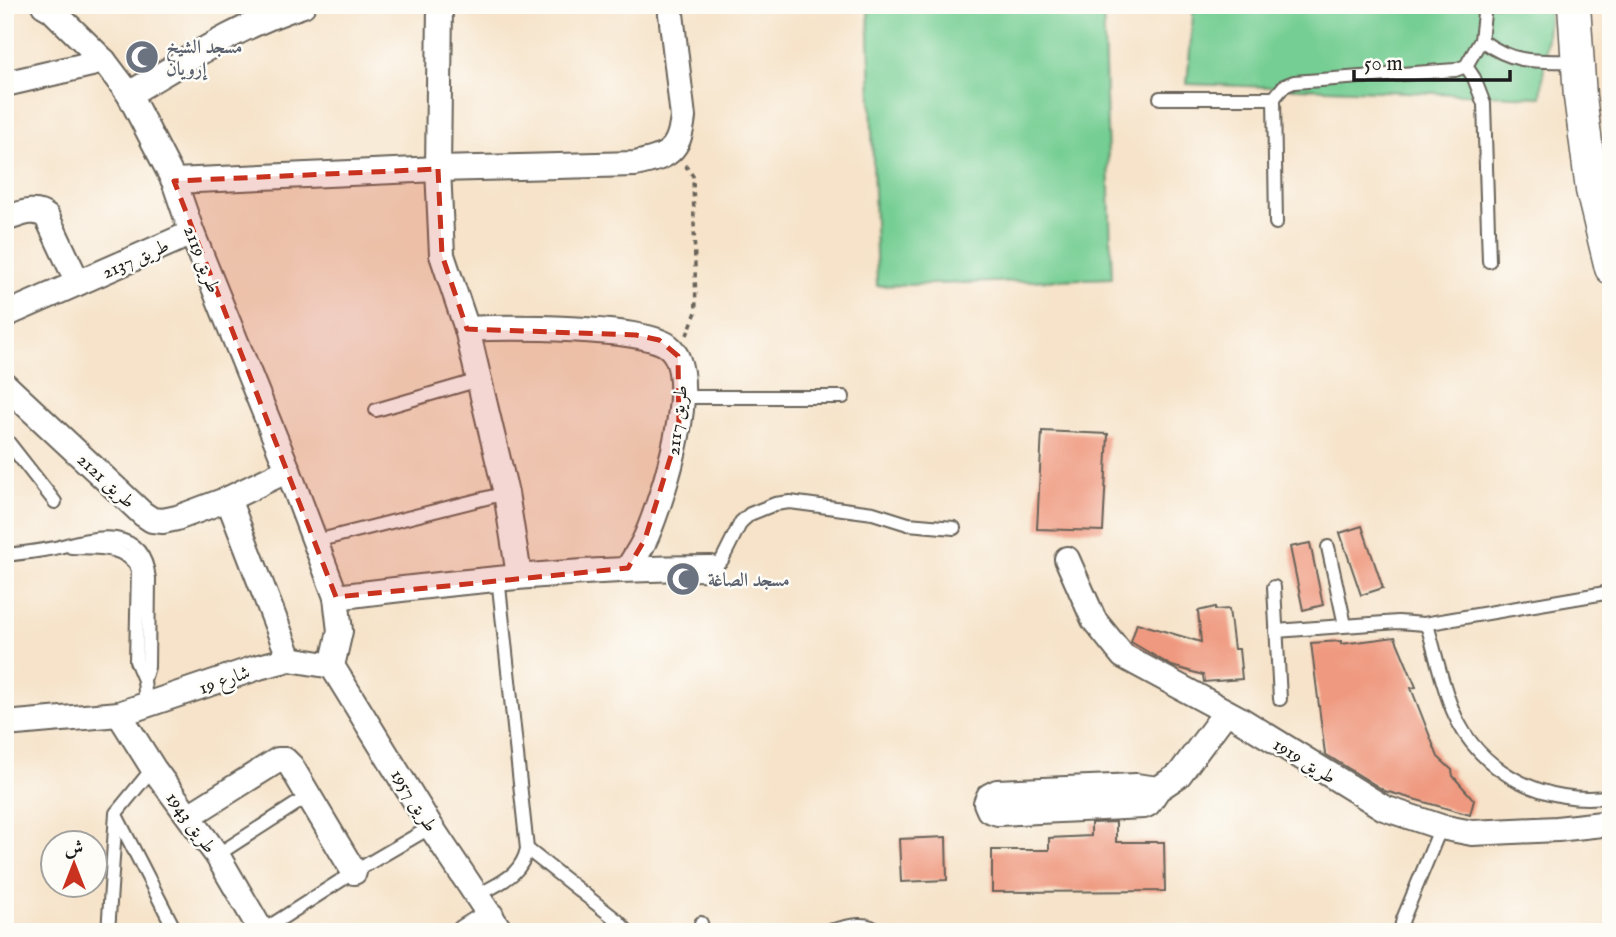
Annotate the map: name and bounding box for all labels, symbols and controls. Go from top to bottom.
place label: مسجد الشيخ إرويان [166,36,242,82]
mosque icon: مسجد الشيخ إرويان [123,38,161,76]
scale bar [1354,38,1509,82]
text: 50 m [1364,51,1403,78]
street label: طريق 2119 [177,223,225,297]
street label: طريق 2137 [99,234,173,285]
street label: طريق 2117 [662,384,694,457]
street label: طريق 2121 [72,449,140,514]
mosque icon: مسجد الصاغة [664,560,702,598]
place label: مسجد الصاغة [708,569,790,593]
street label: شارع 19 [196,661,254,703]
street label: طريق 1919 [1268,733,1340,790]
street label: طريق 1957 [385,765,442,837]
street label: طريق 1943 [160,788,221,859]
north arrow [38,828,108,898]
text: ش [65,837,83,861]

